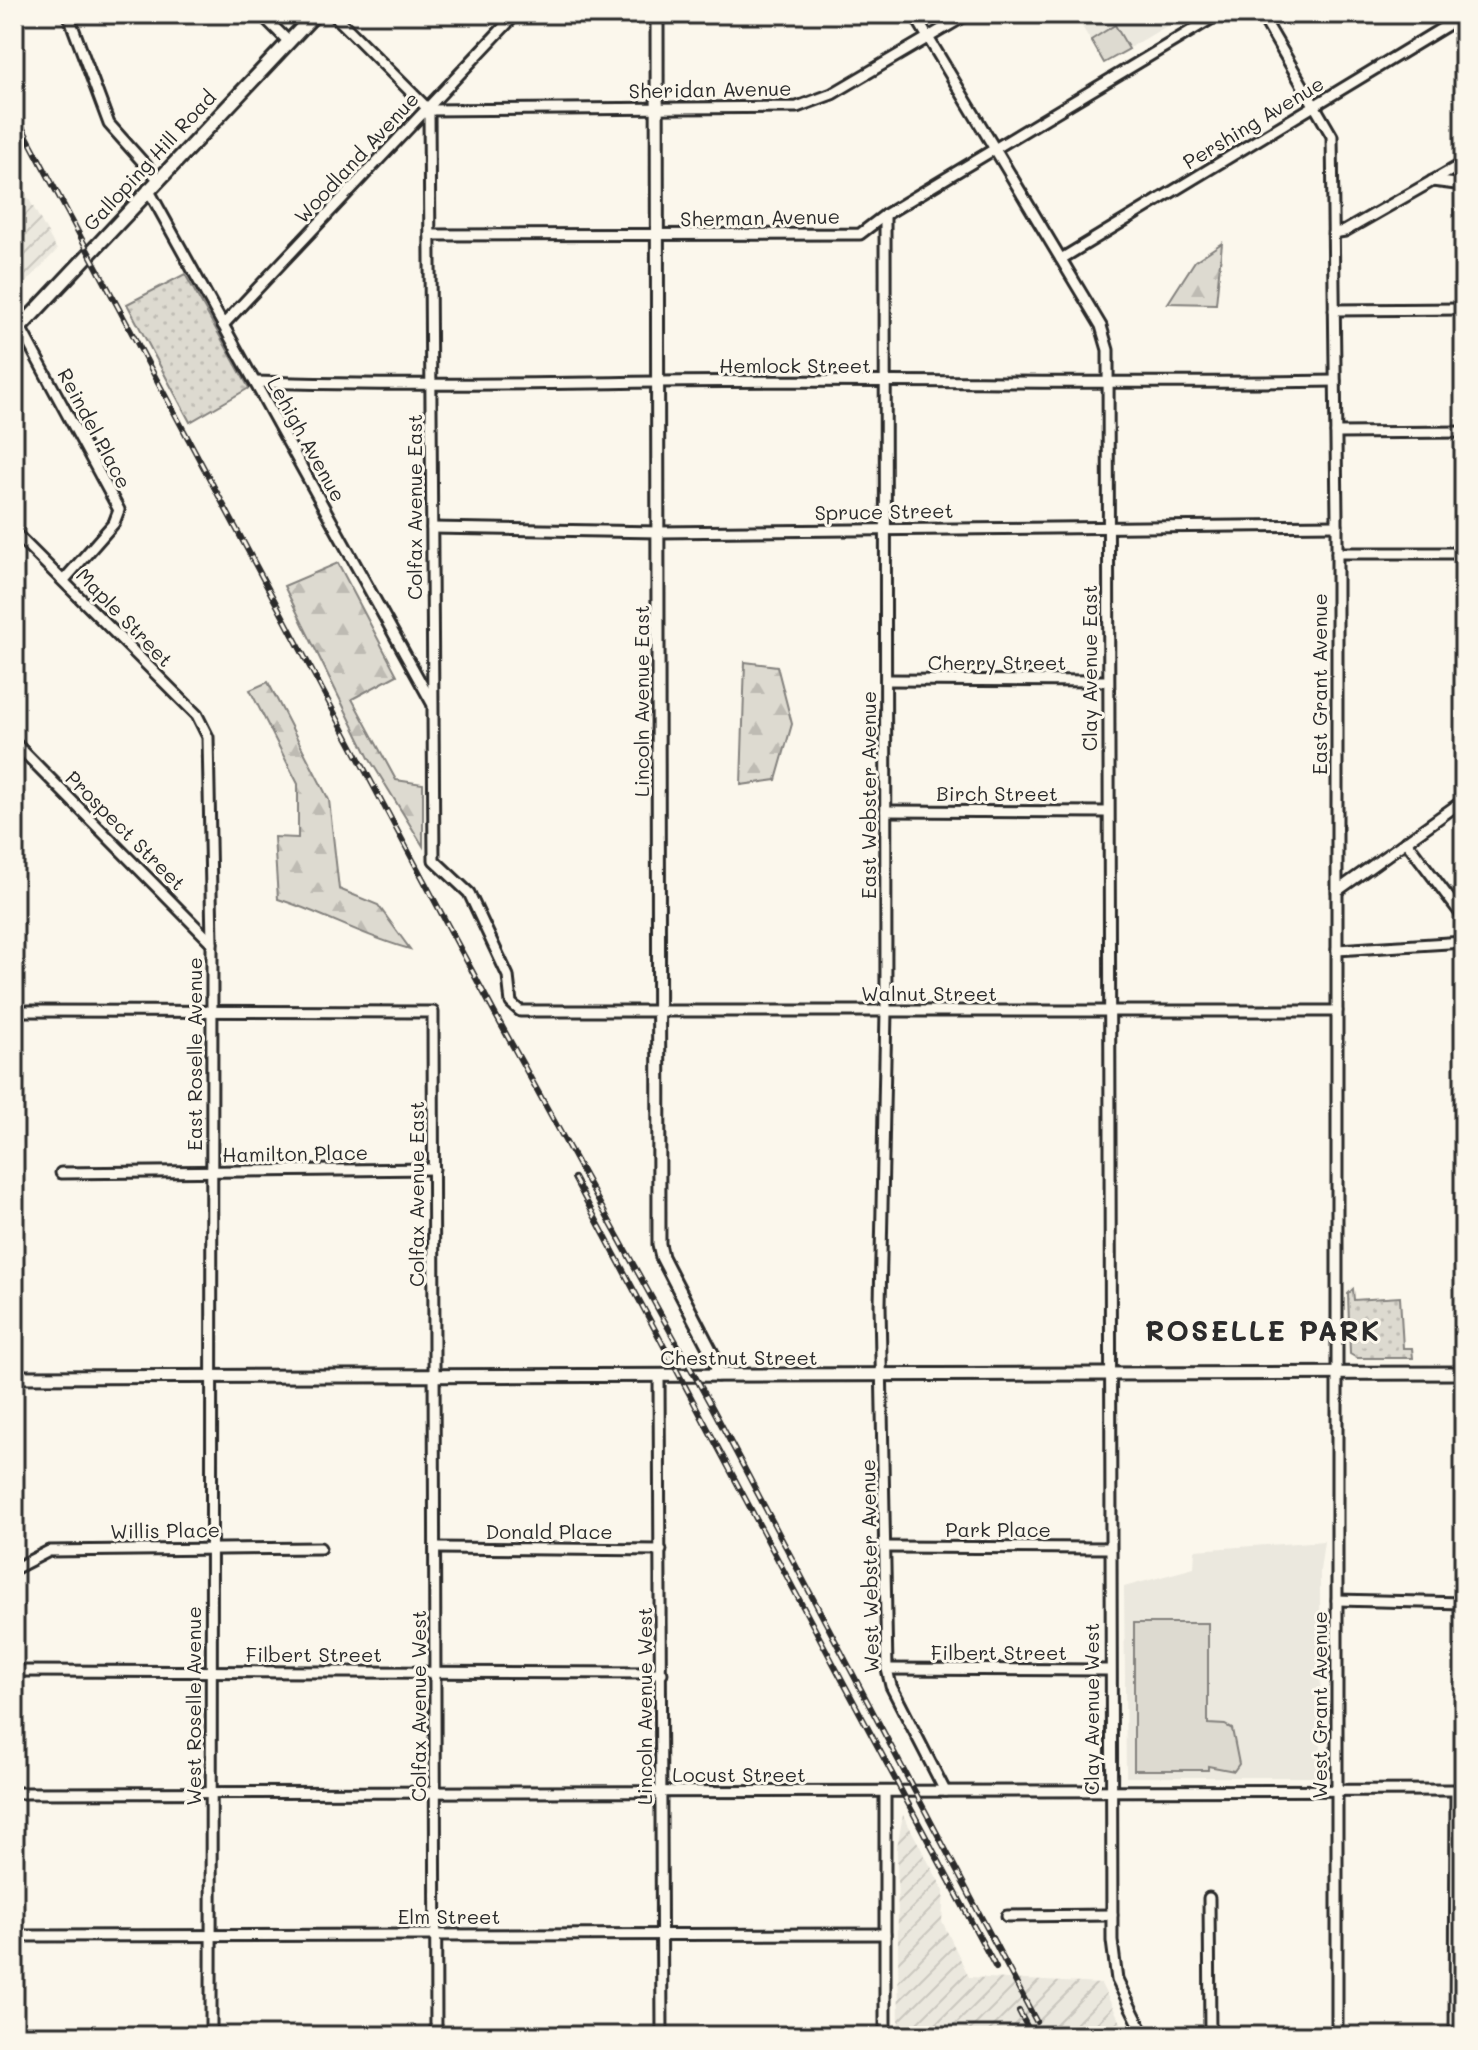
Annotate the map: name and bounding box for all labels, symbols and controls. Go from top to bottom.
street label: Pershing Avenue [1178,70,1328,174]
street label: Sheridan Avenue [628,75,792,103]
street label: Galloping Hill Road [77,84,221,236]
street label: Woodland Avenue [288,86,424,228]
street label: Sherman Avenue [680,203,840,231]
street label: Hemlock Street [719,352,871,378]
street label: Reindel Place [52,363,138,493]
street label: Lehigh Avenue [262,372,352,506]
street label: Colfax Avenue East [401,414,427,600]
street label: Spruce Street [814,497,954,525]
street label: Maple Street [71,562,179,672]
street label: Clay Avenue East [1076,585,1102,751]
street label: East Grant Avenue [1306,593,1332,775]
street label: Lincoln Avenue East [628,605,654,797]
street label: Cherry Street [928,649,1066,675]
street label: East Webster Avenue [855,691,881,899]
street label: Prospect Street [61,765,191,895]
street label: Birch Street [936,780,1058,806]
street label: East Roselle Avenue [181,957,207,1151]
street label: Walnut Street [861,980,997,1006]
street label: Colfax Avenue East [403,1101,429,1287]
street label: Hamilton Place [222,1139,368,1167]
district label: ROSELLE PARK [1145,1312,1381,1348]
street label: Chestnut Street [660,1344,818,1370]
street label: West Webster Avenue [854,1459,884,1673]
street label: Willis Place [110,1516,220,1544]
street label: Park Place [945,1516,1051,1542]
street label: Donald Place [485,1518,613,1544]
street label: West Roselle Avenue [180,1606,206,1806]
street label: Lincoln Avenue West [631,1607,657,1805]
street label: Colfax Avenue West [405,1610,431,1802]
street label: West Grant Avenue [1306,1611,1332,1799]
street label: Clay Avenue West [1078,1623,1104,1795]
street label: Filbert Street [931,1639,1067,1665]
street label: Filbert Street [246,1641,382,1667]
street label: Locust Street [672,1761,806,1787]
street label: Elm Street [398,1903,500,1929]

